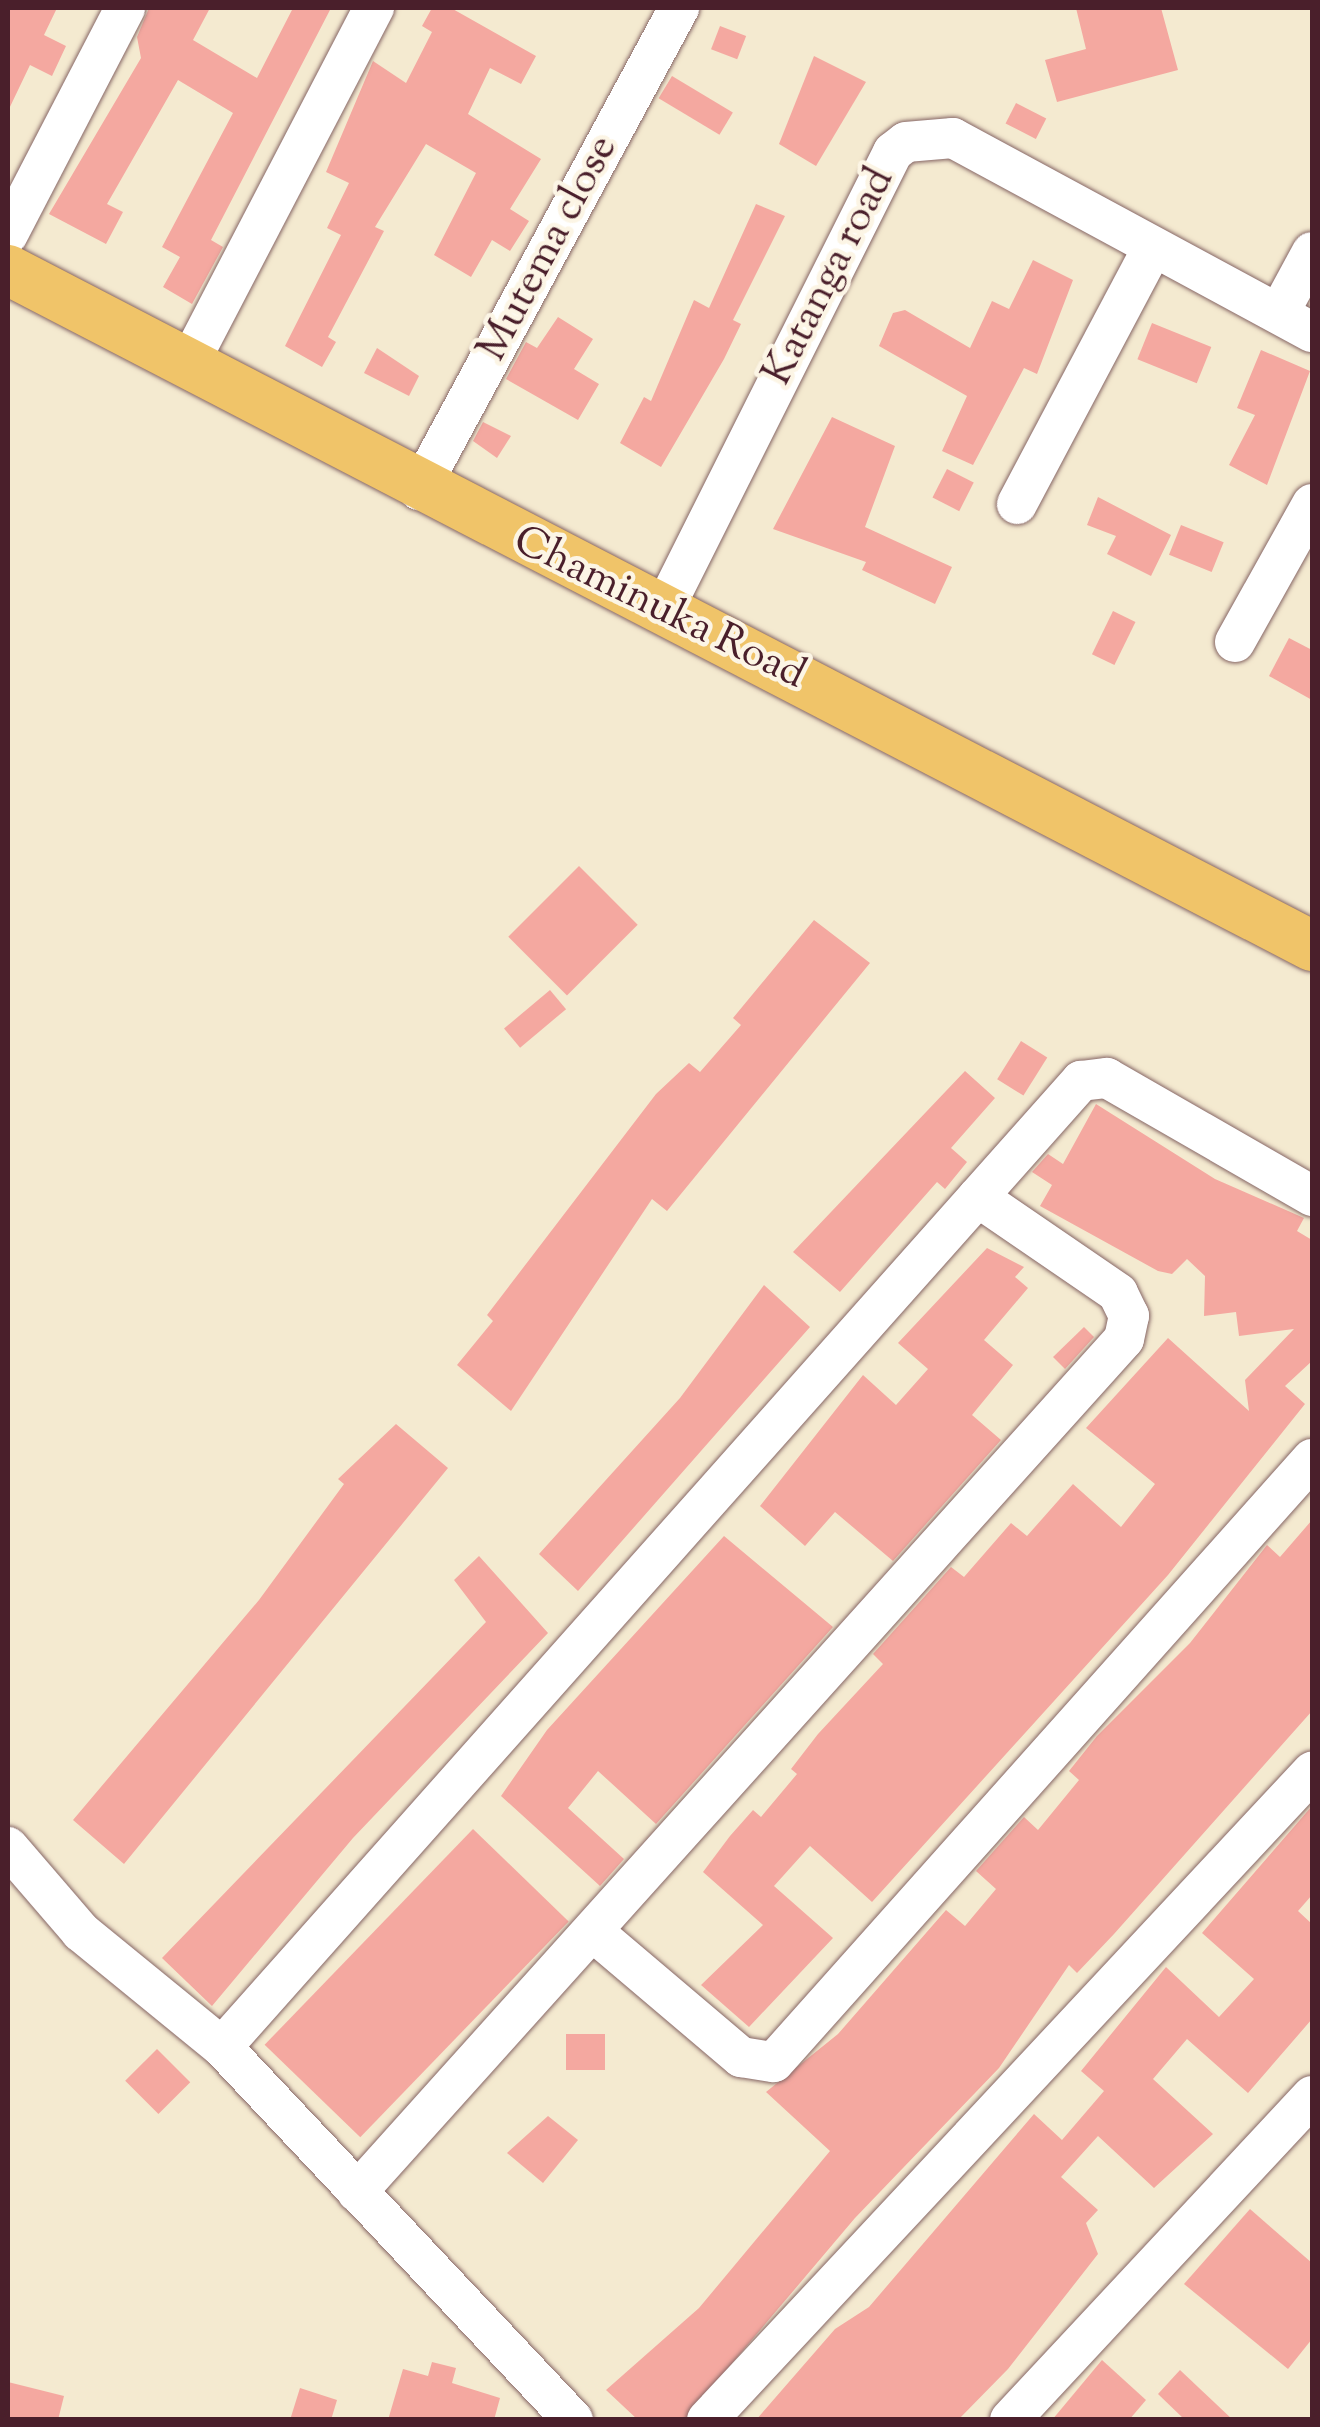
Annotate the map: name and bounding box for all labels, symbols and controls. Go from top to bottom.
street label: Mutema close [468,128,630,370]
street label: Katanga road [754,160,906,394]
street label: Chaminuka Road [505,516,813,702]

